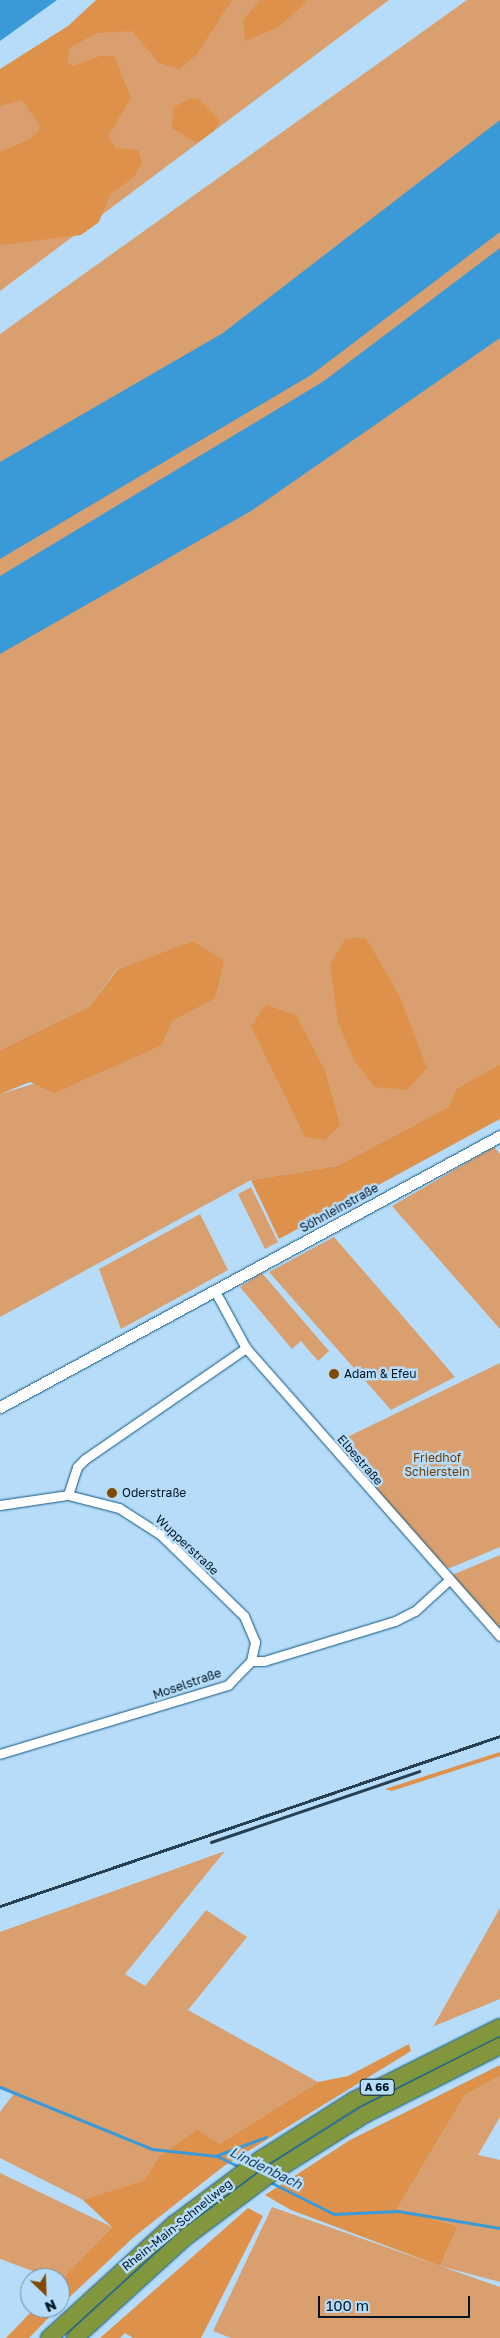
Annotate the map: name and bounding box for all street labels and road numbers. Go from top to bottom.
street label: Söhnleinstraße [297,1181,381,1235]
street label: Elbestraße [334,1432,386,1488]
street label: Wupperstraße [152,1512,222,1578]
street label: Moselstraße [151,1666,223,1702]
road number: A 66 [360,2078,394,2096]
street label: Rhein-Main-Schnellweg [119,2176,235,2274]

